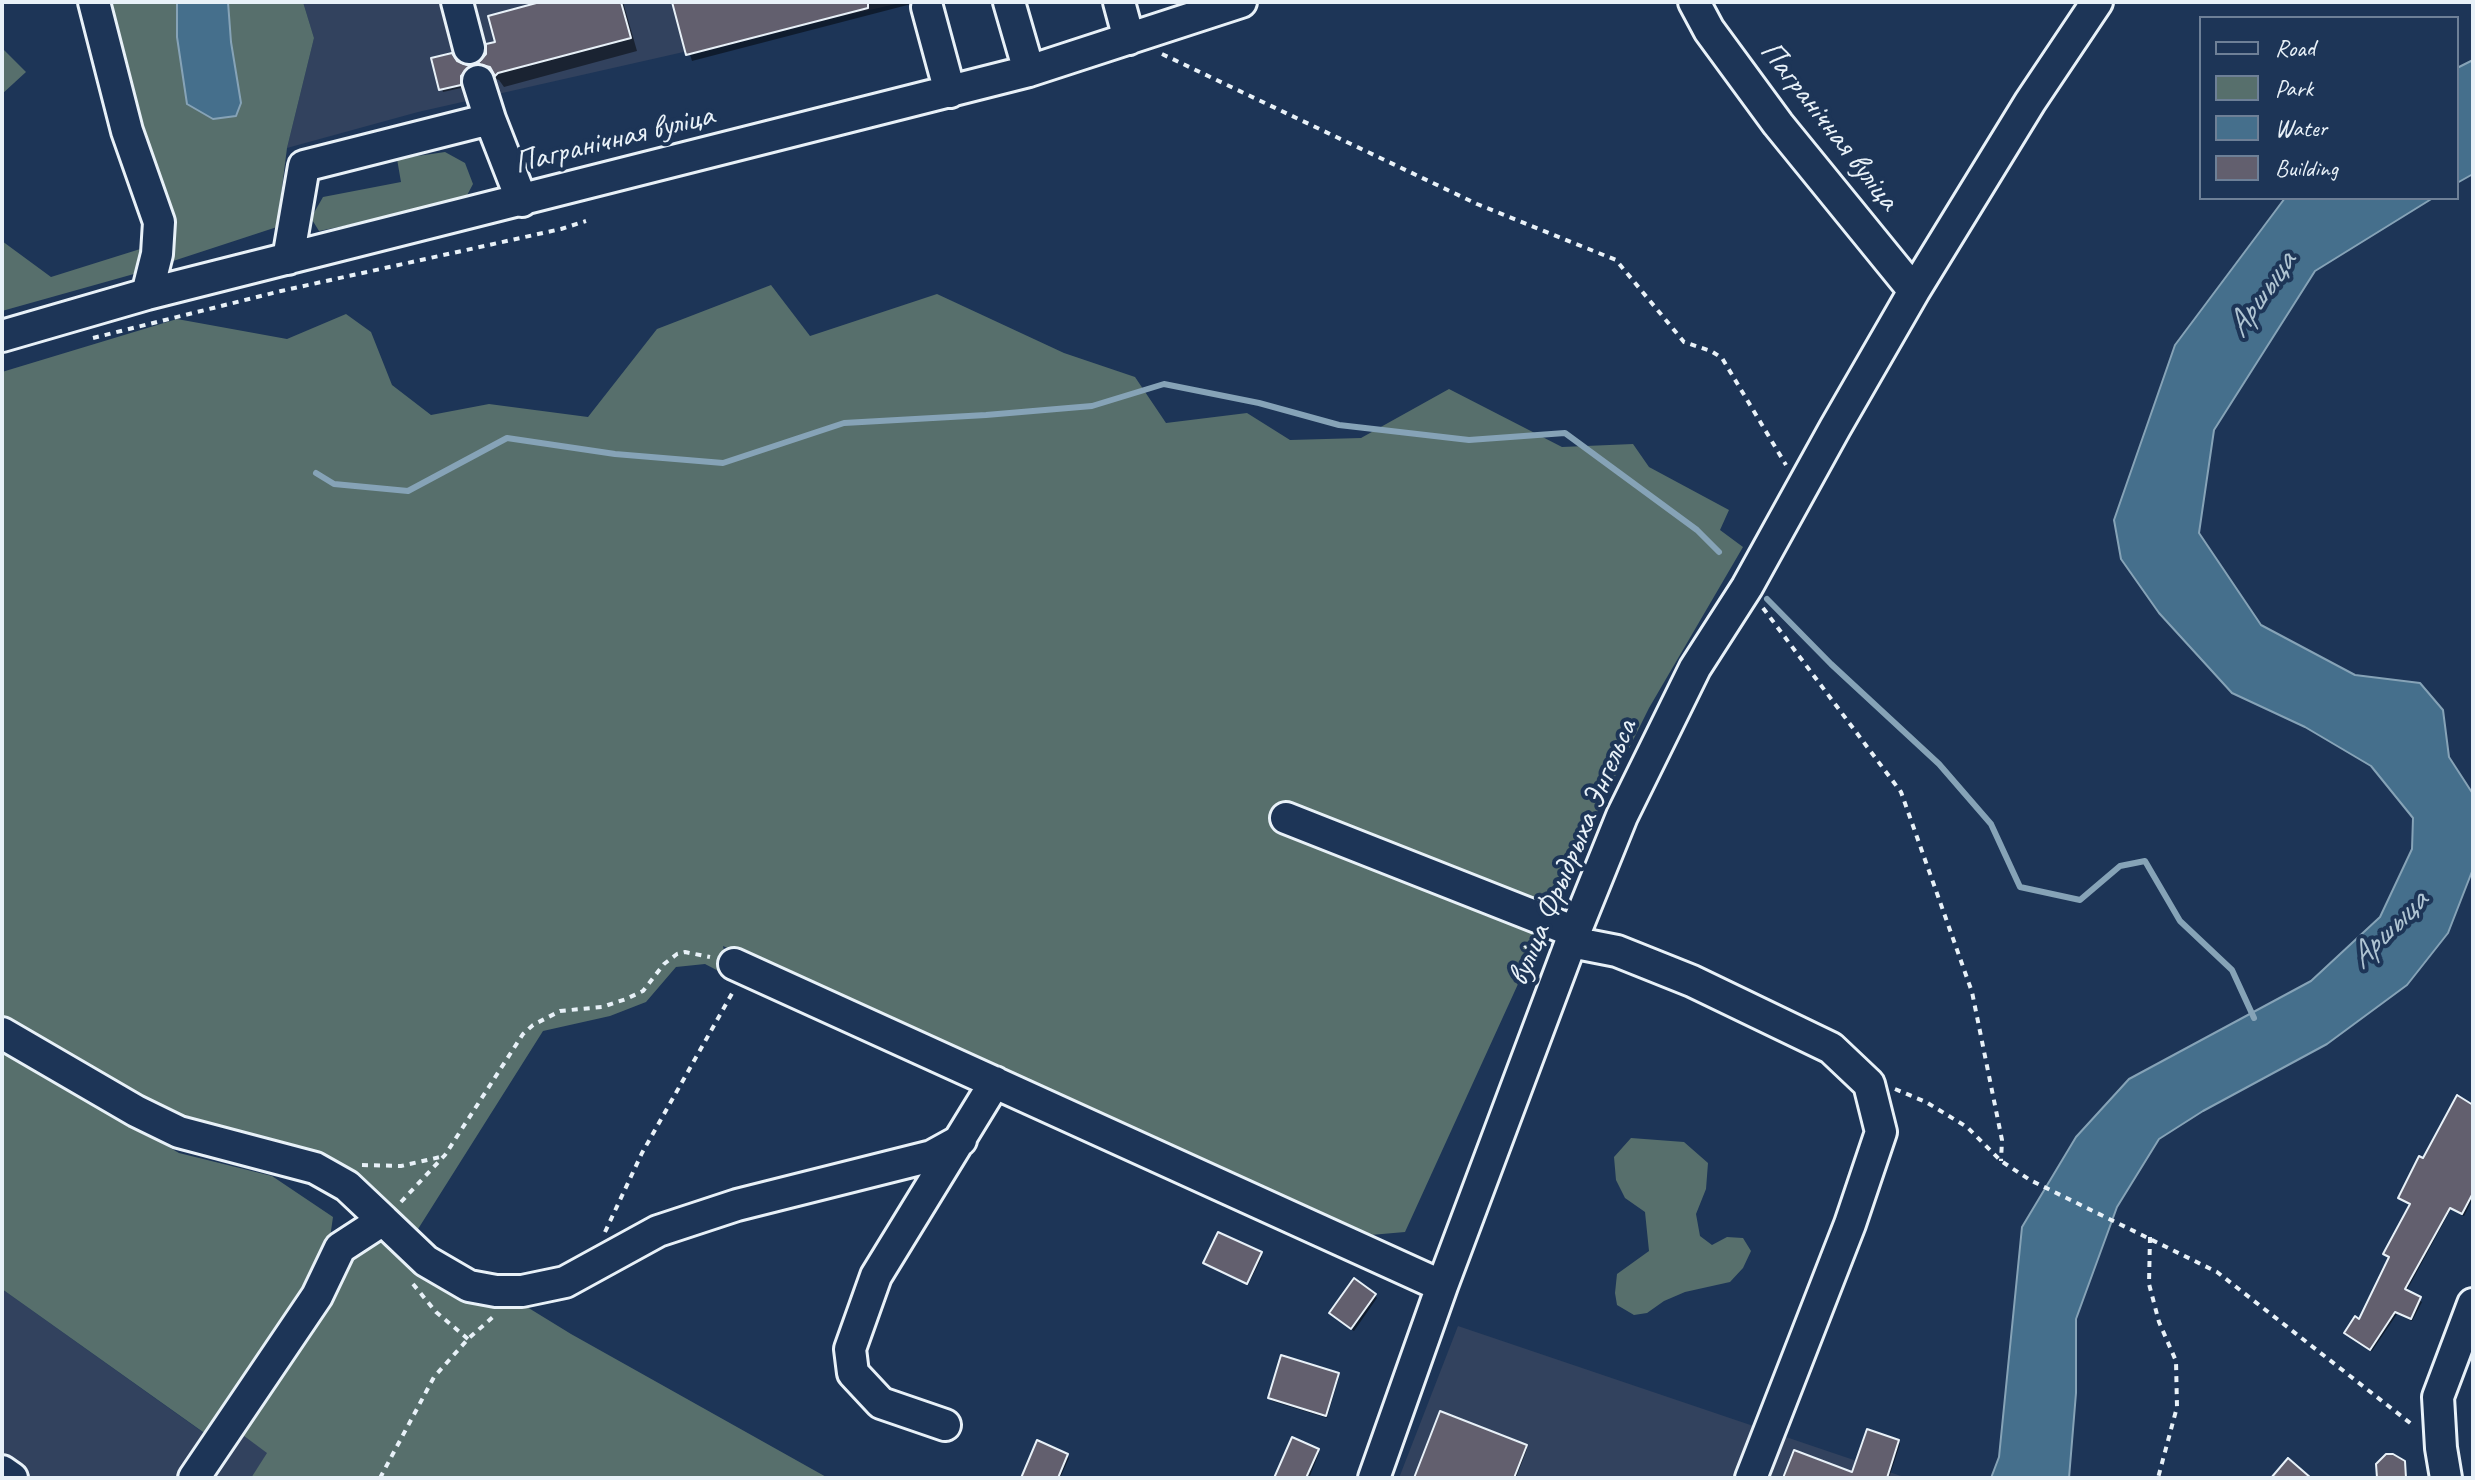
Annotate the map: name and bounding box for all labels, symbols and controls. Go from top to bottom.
legend [2199,16,2459,200]
text: Road [2275,33,2315,63]
street label: Пагранічная вуліца [1751,34,1907,218]
text: Park [2275,73,2313,103]
street label: Пагранічная вуліца [510,97,718,183]
text: Water [2275,113,2327,143]
text: Building [2275,153,2338,183]
water label: Аршыца [2218,244,2306,346]
street label: вуліца Фрыдрыха Энгельса [1500,714,1646,992]
water label: Аршыца [2341,882,2437,978]

